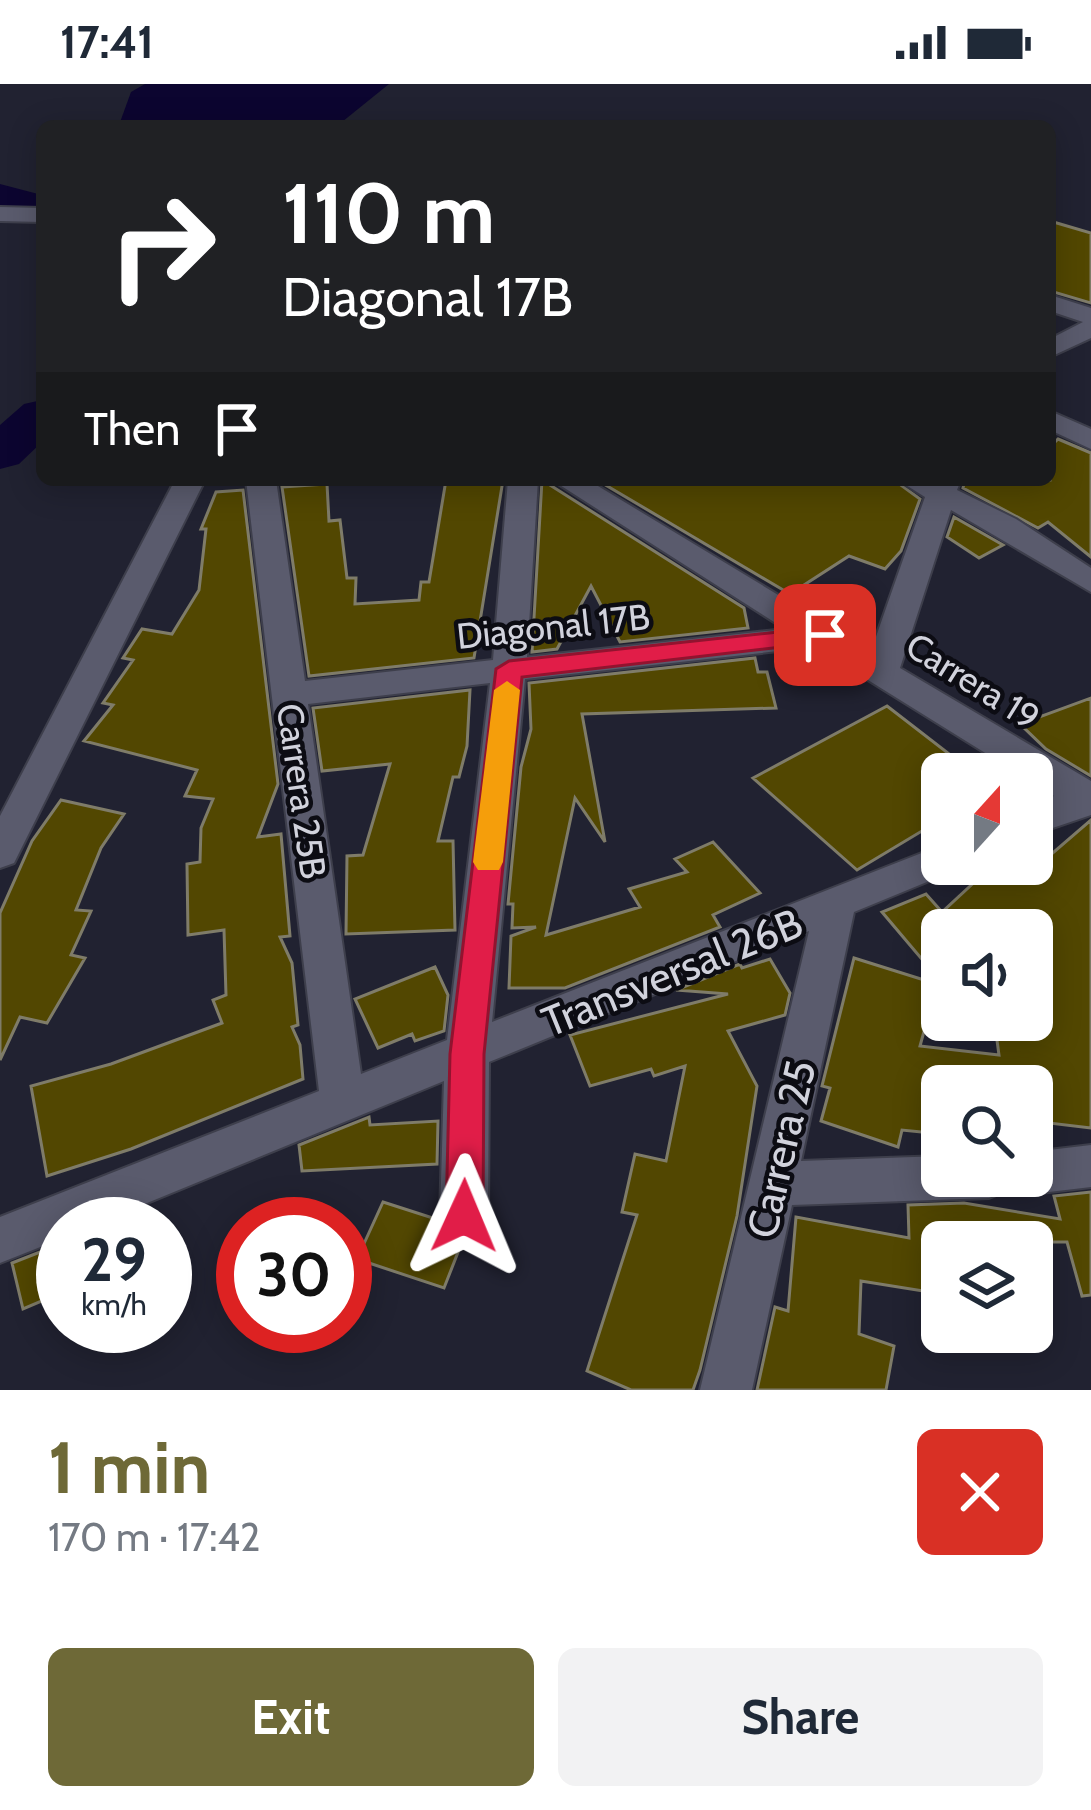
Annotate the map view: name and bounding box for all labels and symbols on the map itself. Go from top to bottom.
pin [774,584,876,686]
street label: Diagonal 17B [454,594,652,658]
street label: Carrera 19 [898,623,1048,739]
street label: Carrera 25B [268,701,336,881]
north arrow [921,753,1053,885]
street label: Transversal 26B [534,896,810,1048]
street label: Carrera 25 [735,1055,827,1243]
position arrow [401,1153,527,1279]
speed limit sign: 30 [216,1197,372,1353]

